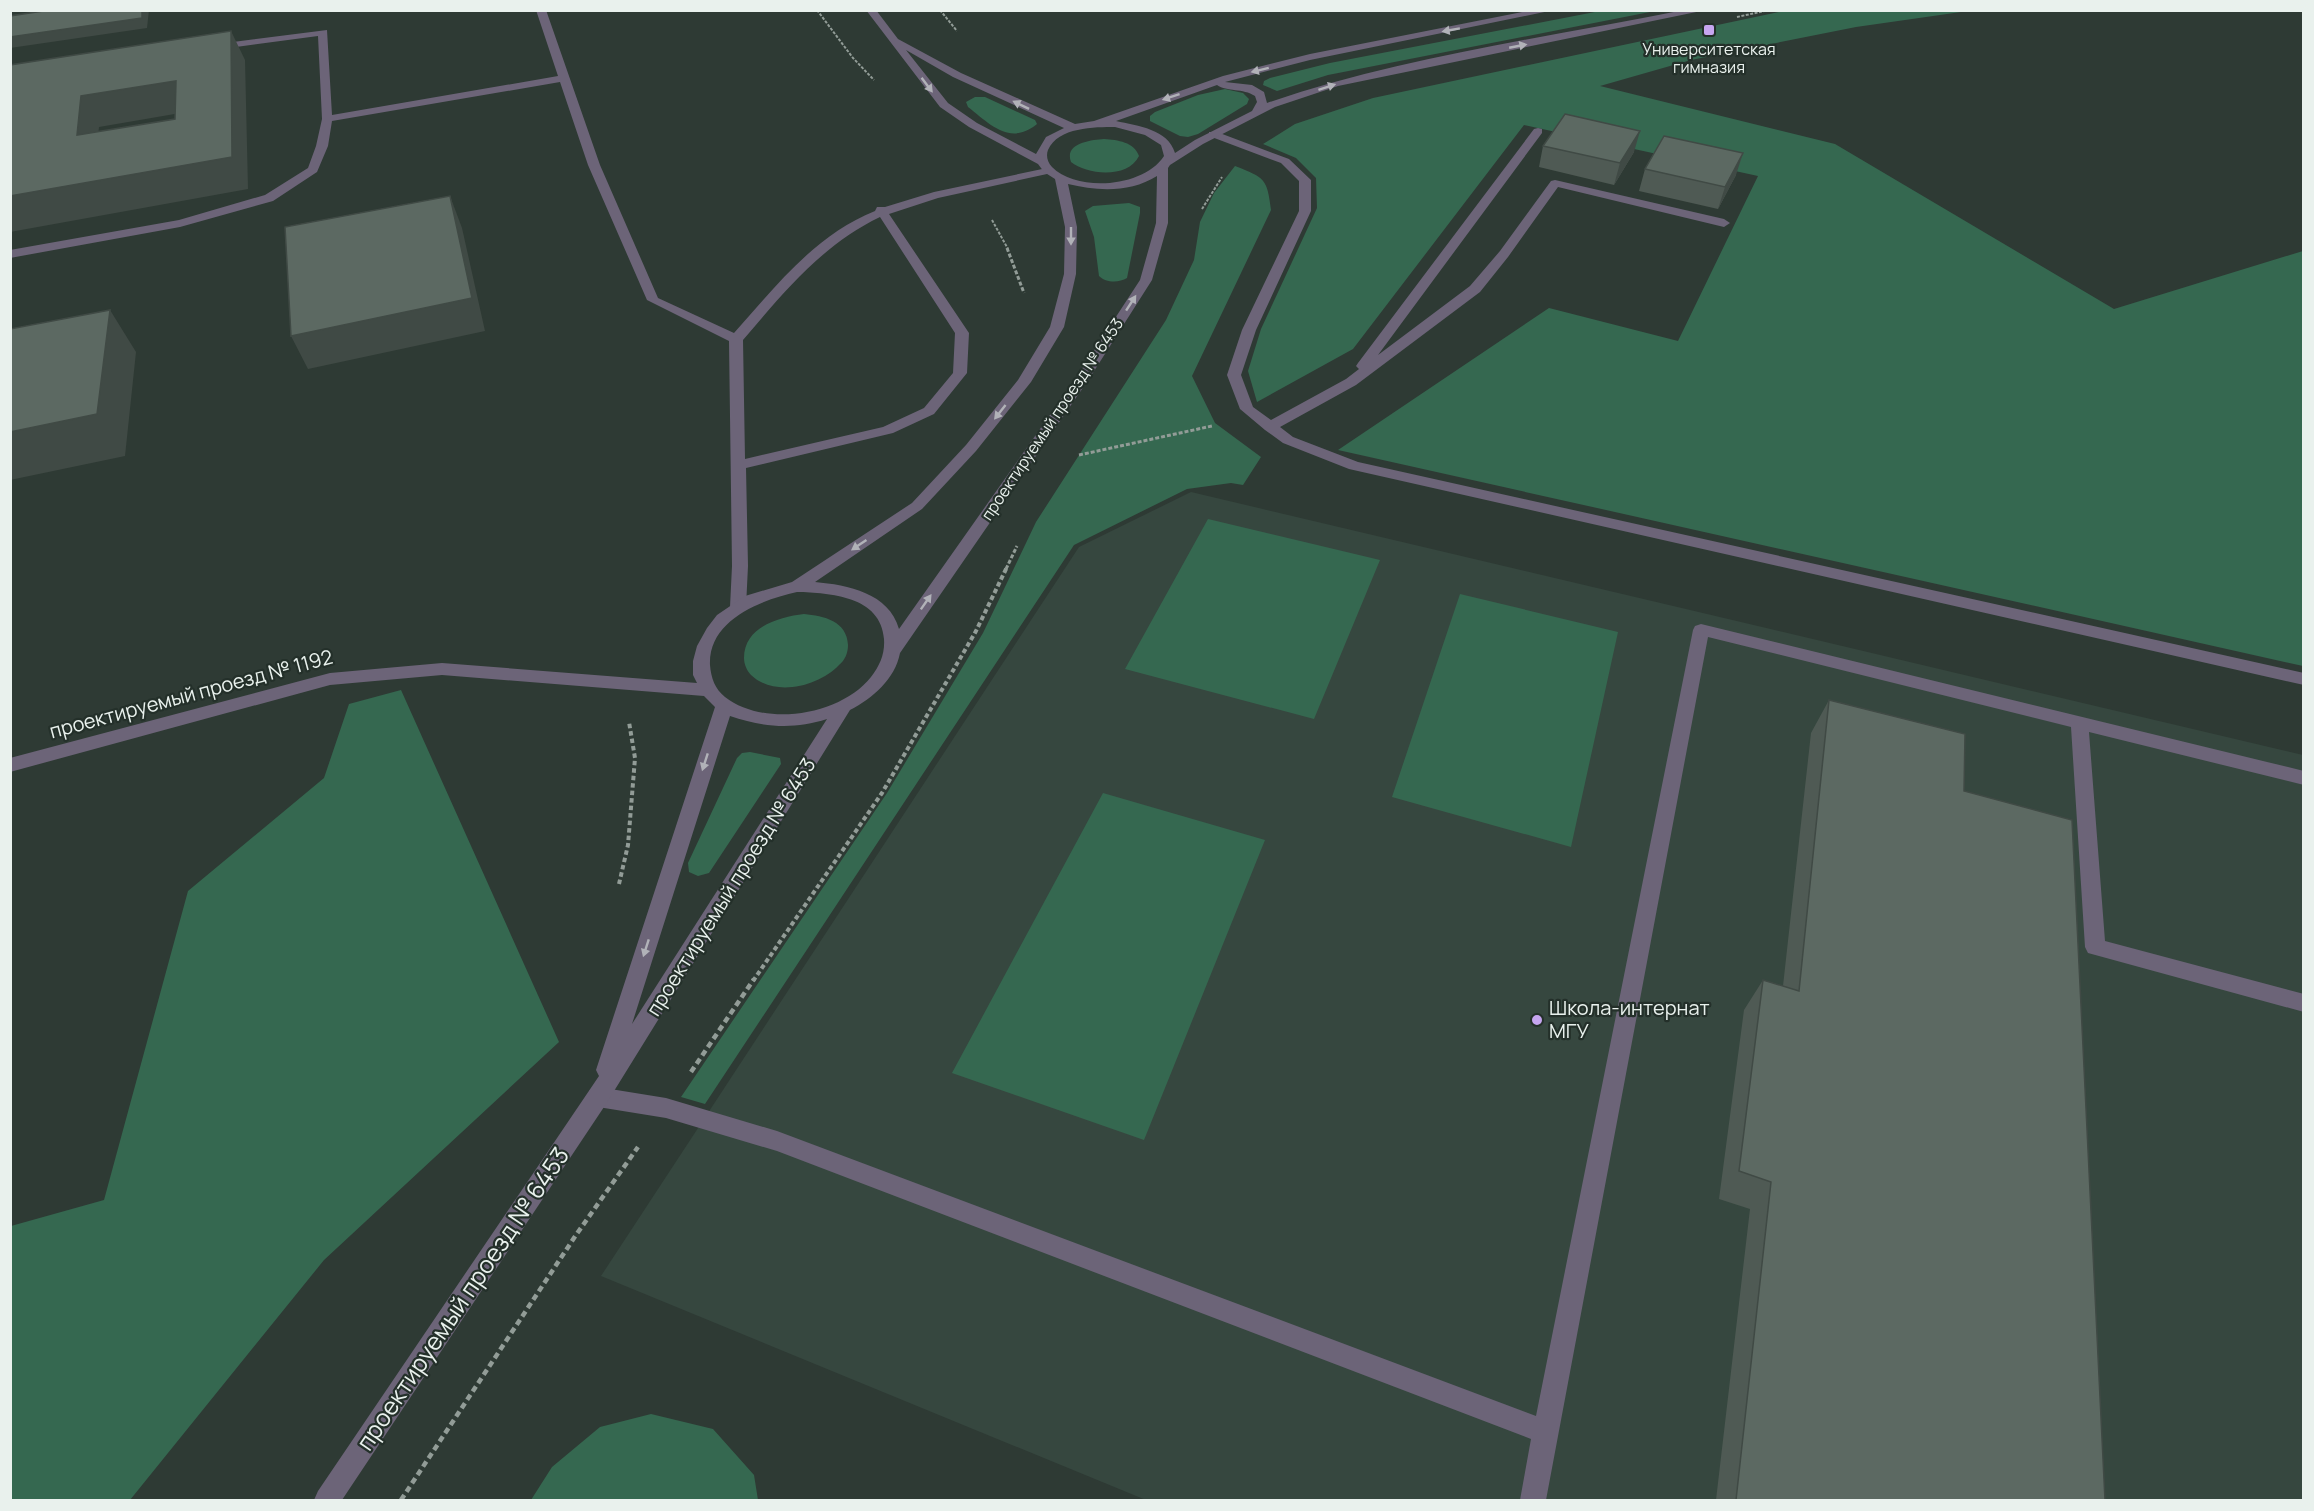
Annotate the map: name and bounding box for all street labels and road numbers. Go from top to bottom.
street label: проектируемый проезд № 6453 [976,314,1128,524]
street label: проектируемый проезд № 1192 [46,643,335,744]
street label: проектируемый проезд № 6453 [640,753,821,1021]
street label: проектируемый проезд № 6453 [348,1140,576,1456]

